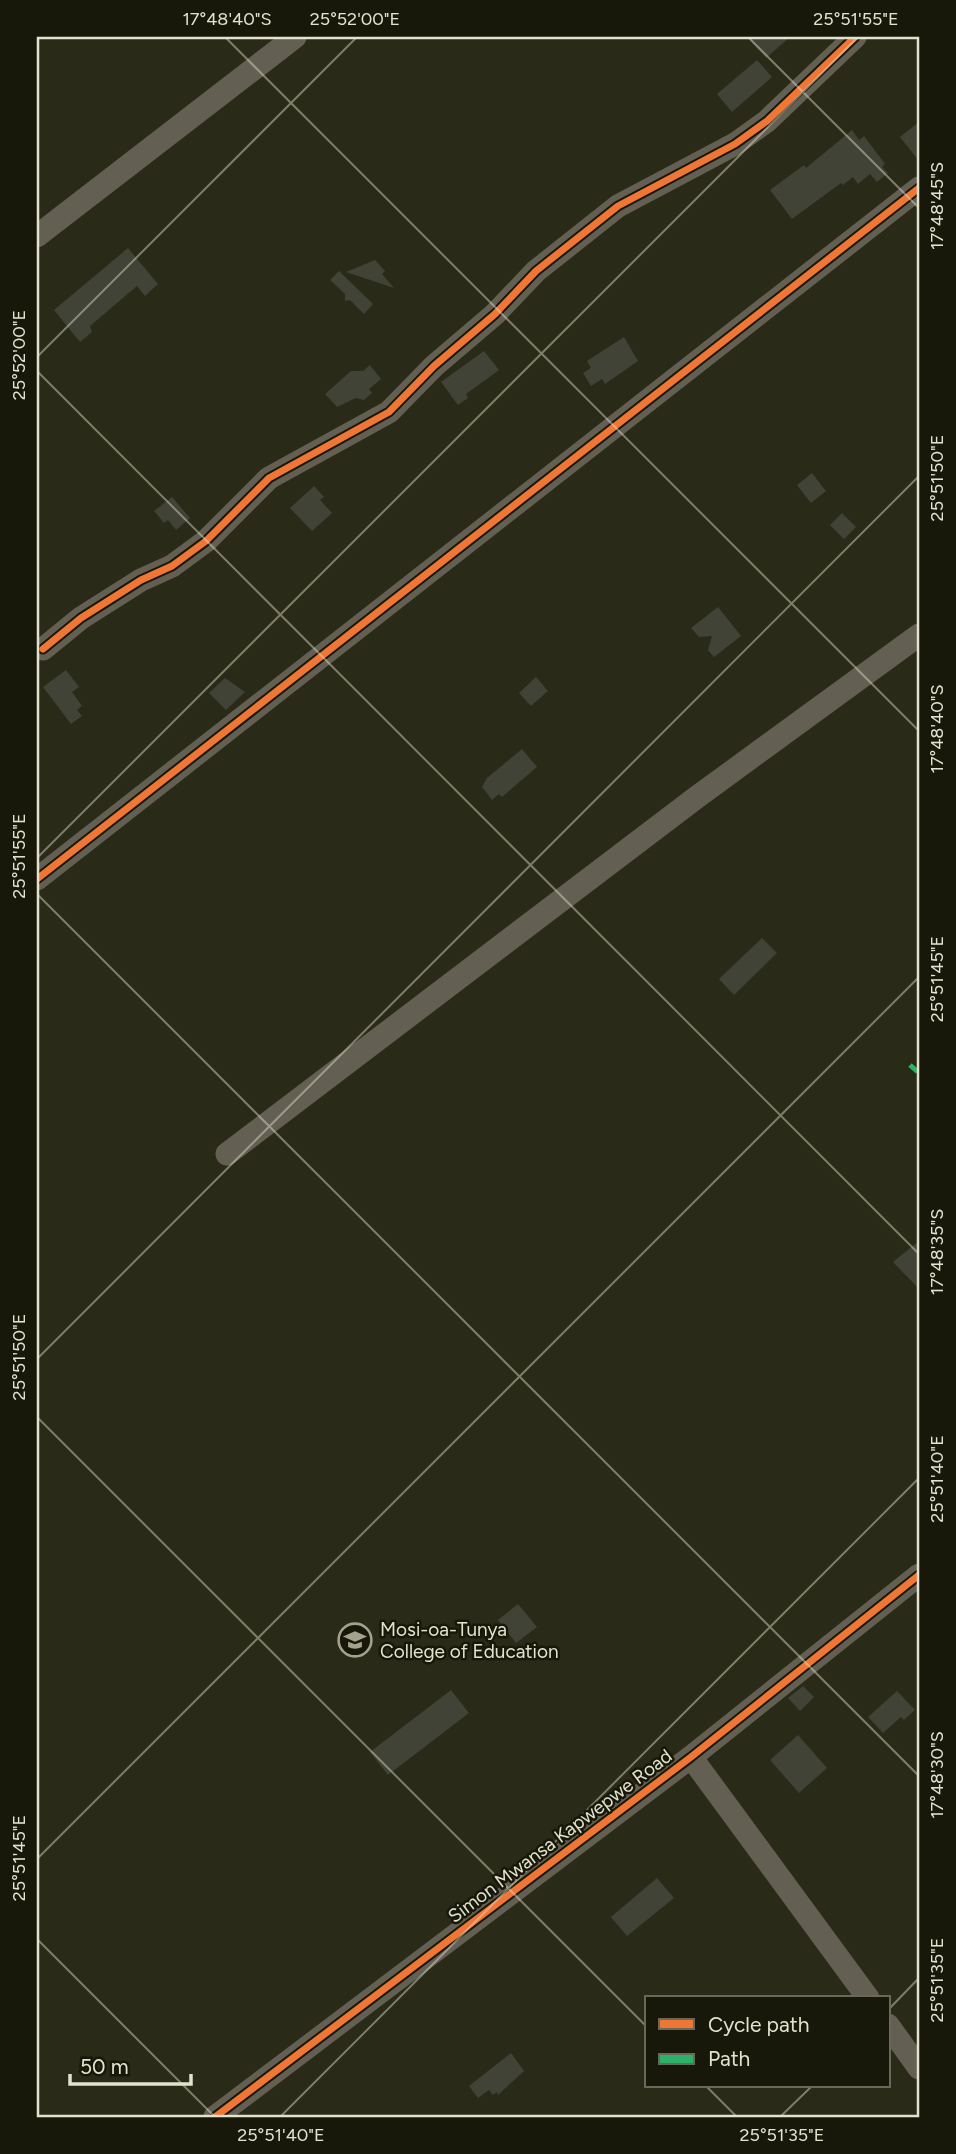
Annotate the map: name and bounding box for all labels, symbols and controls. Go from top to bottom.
text: 17°48'40"S [182,8,272,30]
text: 25°52'00"E [310,8,400,30]
text: 25°51'55"E [813,8,899,30]
text: 17°48'45"S [926,162,948,250]
text: 25°52'00"E [8,310,30,400]
text: 25°51'50"E [926,435,948,521]
text: 17°48'40"S [926,684,948,774]
text: 25°51'55"E [8,813,30,899]
text: 25°51'45"E [926,936,948,1022]
text: 17°48'35"S [926,1209,948,1295]
text: 25°51'50"E [8,1314,30,1400]
text: 25°51'40"E [926,1435,948,1523]
place label: Mosi-oa-Tunya College of Education [380,1618,559,1663]
school or university icon: Mosi-oa-Tunya College of Education [336,1621,374,1659]
text: 17°48'30"S [926,1731,948,1819]
street label: Simon Mwansa Kapwepwe Road [443,1744,677,1928]
text: 25°51'45"E [8,1815,30,1901]
text: 25°51'35"E [926,1938,948,2023]
legend [645,1996,890,2088]
text: Cycle path [708,2012,809,2037]
scale bar [70,2042,191,2086]
text: Path [708,2046,750,2071]
text: 50 m [80,2054,129,2079]
text: 25°51'40"E [237,2124,325,2146]
text: 25°51'35"E [740,2124,825,2146]

